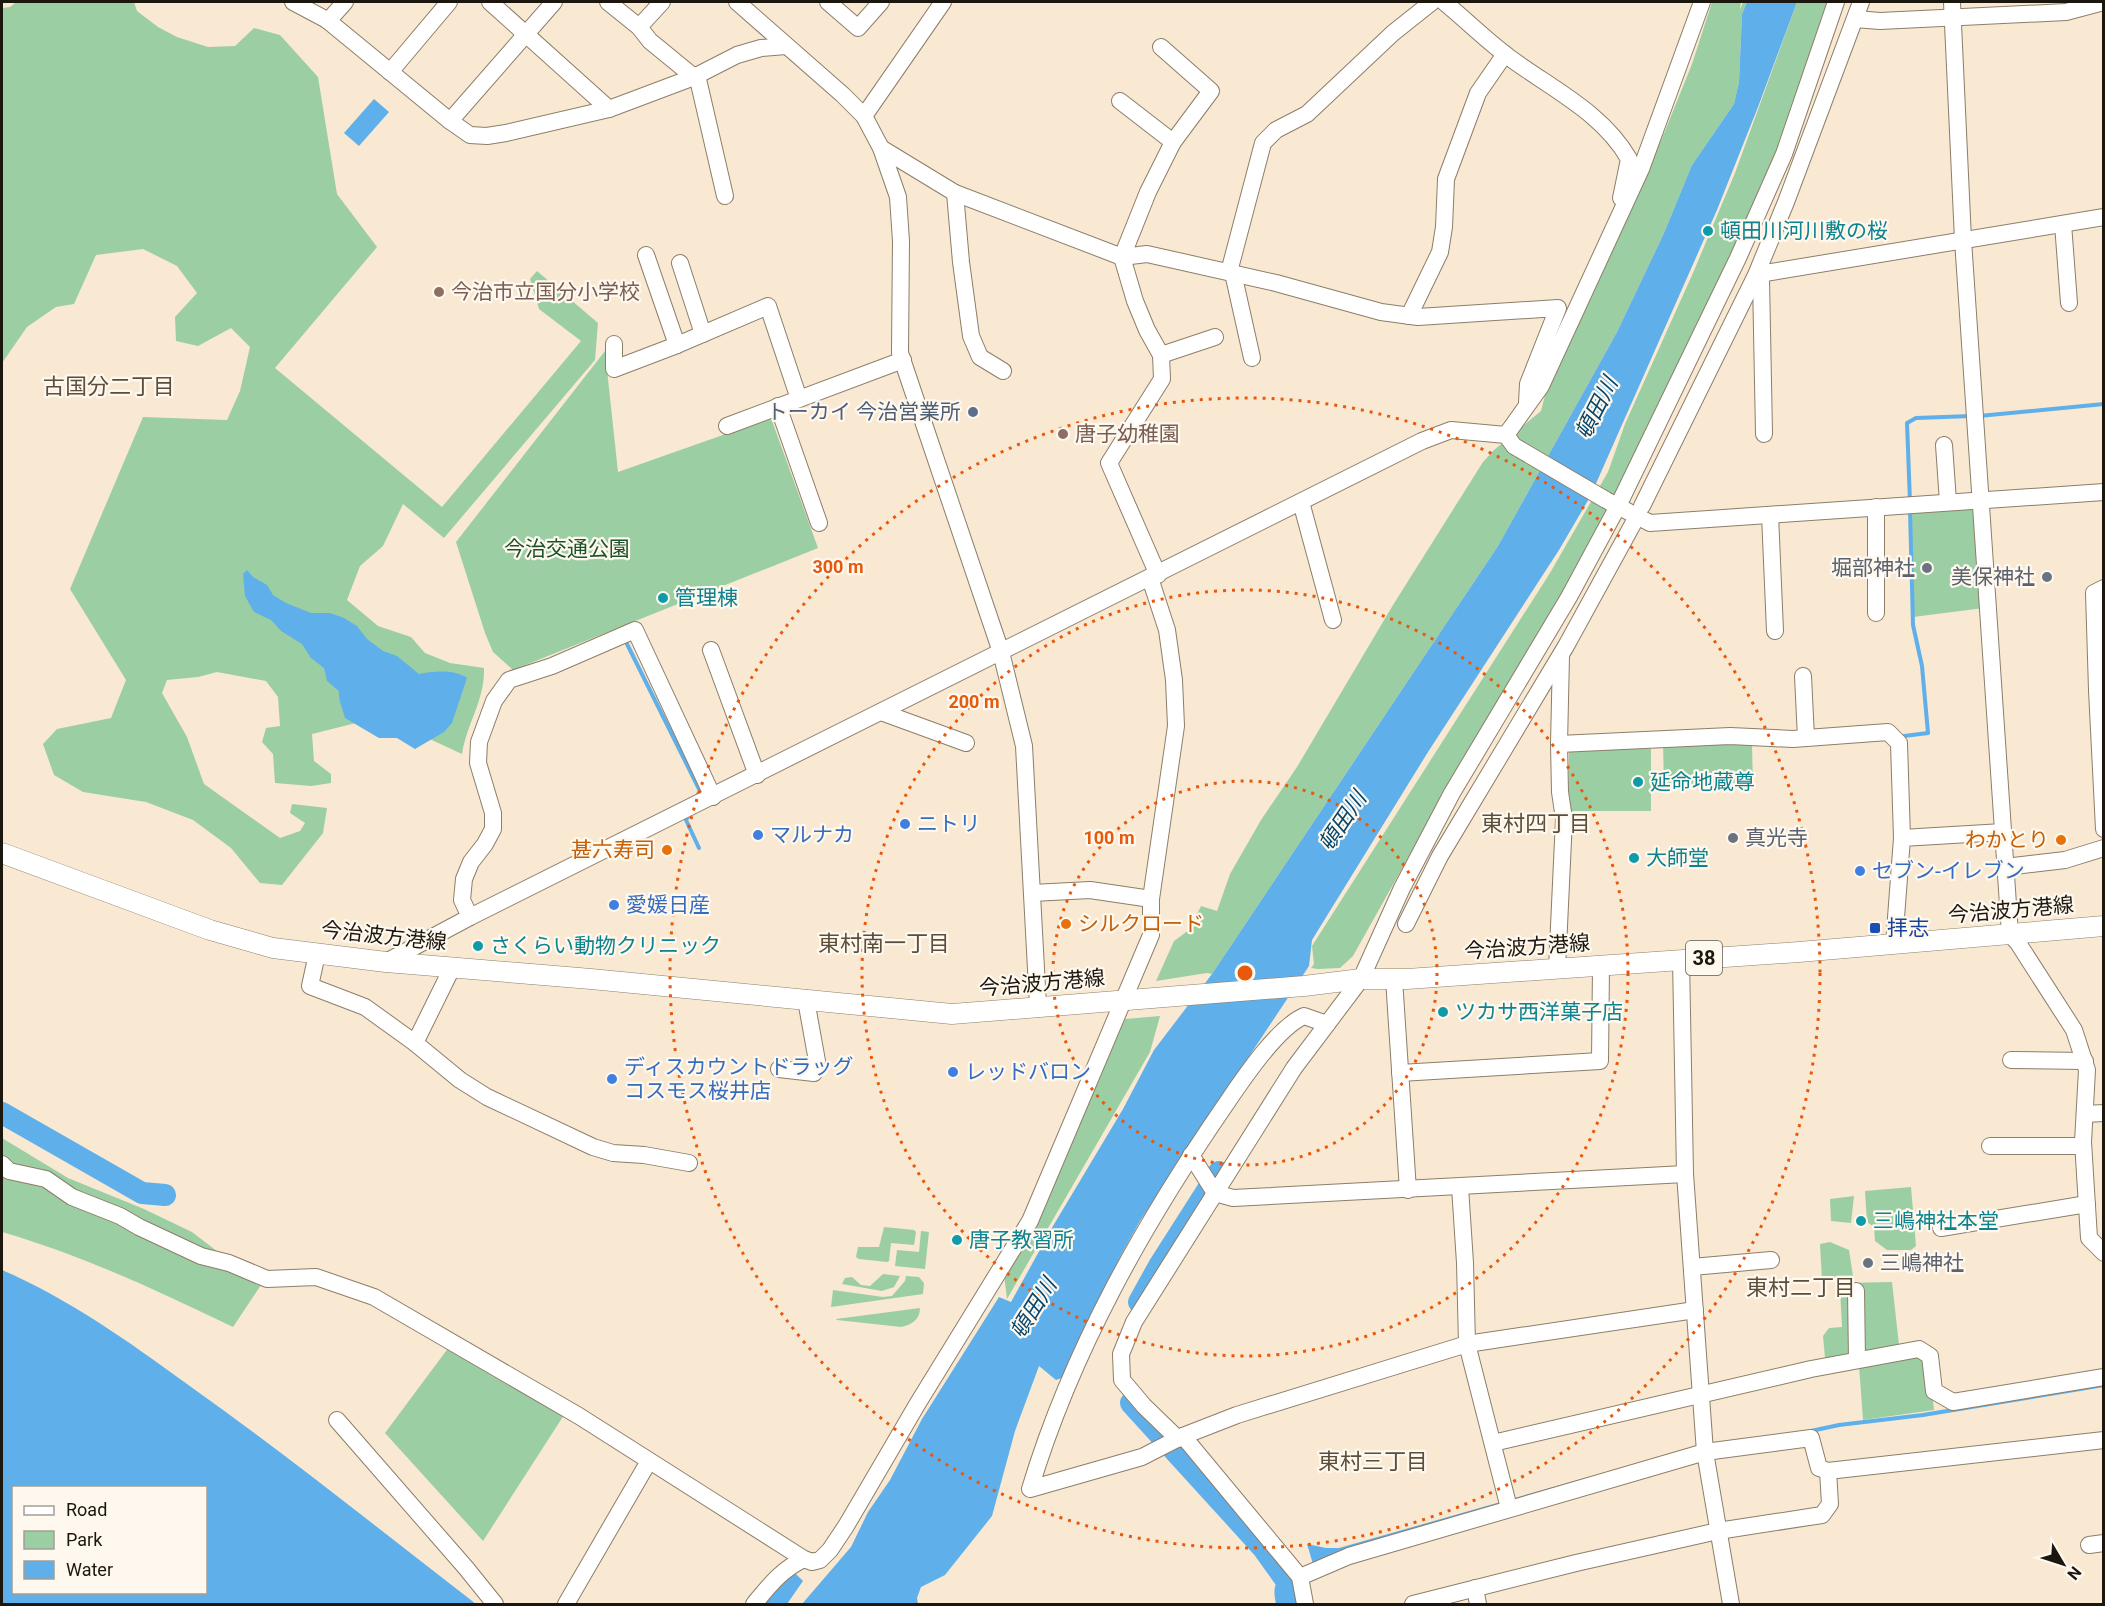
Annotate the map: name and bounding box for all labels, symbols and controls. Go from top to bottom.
place label: 頓田川河川敷の桜 [1720,219,1888,243]
marker: 頓田川河川敷の桜 [1701,224,1715,238]
place label: 今治市立国分小学校 [451,280,640,304]
marker: 今治市立国分小学校 [432,285,446,299]
water label: 頓田川 [1570,371,1623,443]
district label: 古国分二丁目 [43,374,175,399]
place label: トーカイ 今治営業所 [767,400,961,424]
marker: トーカイ 今治営業所 [966,405,980,419]
place label: 唐子幼稚園 [1075,422,1180,446]
marker: 唐子幼稚園 [1056,427,1070,441]
park label: 今治交通公園 [504,537,630,561]
text: 300 m [812,556,864,577]
place label: 堀部神社 [1831,556,1915,580]
marker: 堀部神社 [1920,561,1934,575]
place label: 美保神社 [1951,565,2035,589]
marker: 美保神社 [2040,570,2054,584]
place label: 管理棟 [675,586,738,610]
marker: 管理棟 [656,591,670,605]
text: 200 m [948,691,1000,712]
place label: 延命地蔵尊 [1650,770,1755,794]
marker: 延命地蔵尊 [1631,775,1645,789]
water label: 頓田川 [1314,785,1372,856]
district label: 東村四丁目 [1481,811,1591,836]
place label: ニトリ [917,812,980,836]
marker: ニトリ [898,817,912,831]
place label: マルナカ [770,823,854,847]
place label: 真光寺 [1745,826,1808,850]
text: 100 m [1083,827,1135,848]
marker: マルナカ [751,828,765,842]
place label: わかとり [1965,828,2049,852]
marker: 真光寺 [1726,831,1740,845]
marker: わかとり [2054,833,2068,847]
place label: 甚六寿司 [571,838,655,862]
marker: 甚六寿司 [660,843,674,857]
place label: 大師堂 [1646,846,1709,870]
marker: 大師堂 [1627,851,1641,865]
place label: セブン-イレブン [1872,859,2025,883]
marker: セブン-イレブン [1853,864,1867,878]
place label: 愛媛日産 [626,893,710,917]
street label: 今治波方港線 [1947,893,2075,927]
marker: 愛媛日産 [607,898,621,912]
place label: シルクロード [1078,912,1204,936]
place label: 拝志 [1887,916,1929,940]
street label: 今治波方港線 [320,917,448,955]
marker: シルクロード [1059,917,1073,931]
marker: 拝志 [1868,921,1882,935]
district label: 東村南一丁目 [818,931,950,956]
street label: 今治波方港線 [1463,931,1591,963]
place label: さくらい動物クリニック [490,934,721,958]
marker: さくらい動物クリニック [471,939,485,953]
road number: 38 [1686,941,1722,975]
centre of rings [1235,963,1255,983]
street label: 今治波方港線 [978,966,1106,1000]
place label: ツカサ西洋菓子店 [1455,1000,1623,1024]
marker: ツカサ西洋菓子店 [1436,1005,1450,1019]
place label: ディスカウントドラッグ コスモス桜井店 [624,1055,854,1103]
place label: レッドバロン [965,1060,1091,1084]
marker: レッドバロン [946,1065,960,1079]
marker: ディスカウントドラッグ コスモス桜井店 [605,1072,619,1086]
place label: 三嶋神社本堂 [1873,1209,1999,1233]
marker: 三嶋神社本堂 [1854,1214,1868,1228]
place label: 唐子教習所 [969,1228,1074,1252]
marker: 唐子教習所 [950,1233,964,1247]
place label: 三嶋神社 [1880,1251,1964,1275]
marker: 三嶋神社 [1861,1256,1875,1270]
water label: 頓田川 [1005,1272,1063,1343]
district label: 東村二丁目 [1746,1275,1856,1300]
district label: 東村三丁目 [1318,1449,1428,1474]
legend [12,1486,207,1594]
text: Road [66,1499,107,1520]
text: Park [66,1529,103,1550]
north arrow [2033,1534,2093,1594]
text: Water [66,1559,113,1580]
text: N [2063,1563,2085,1583]

